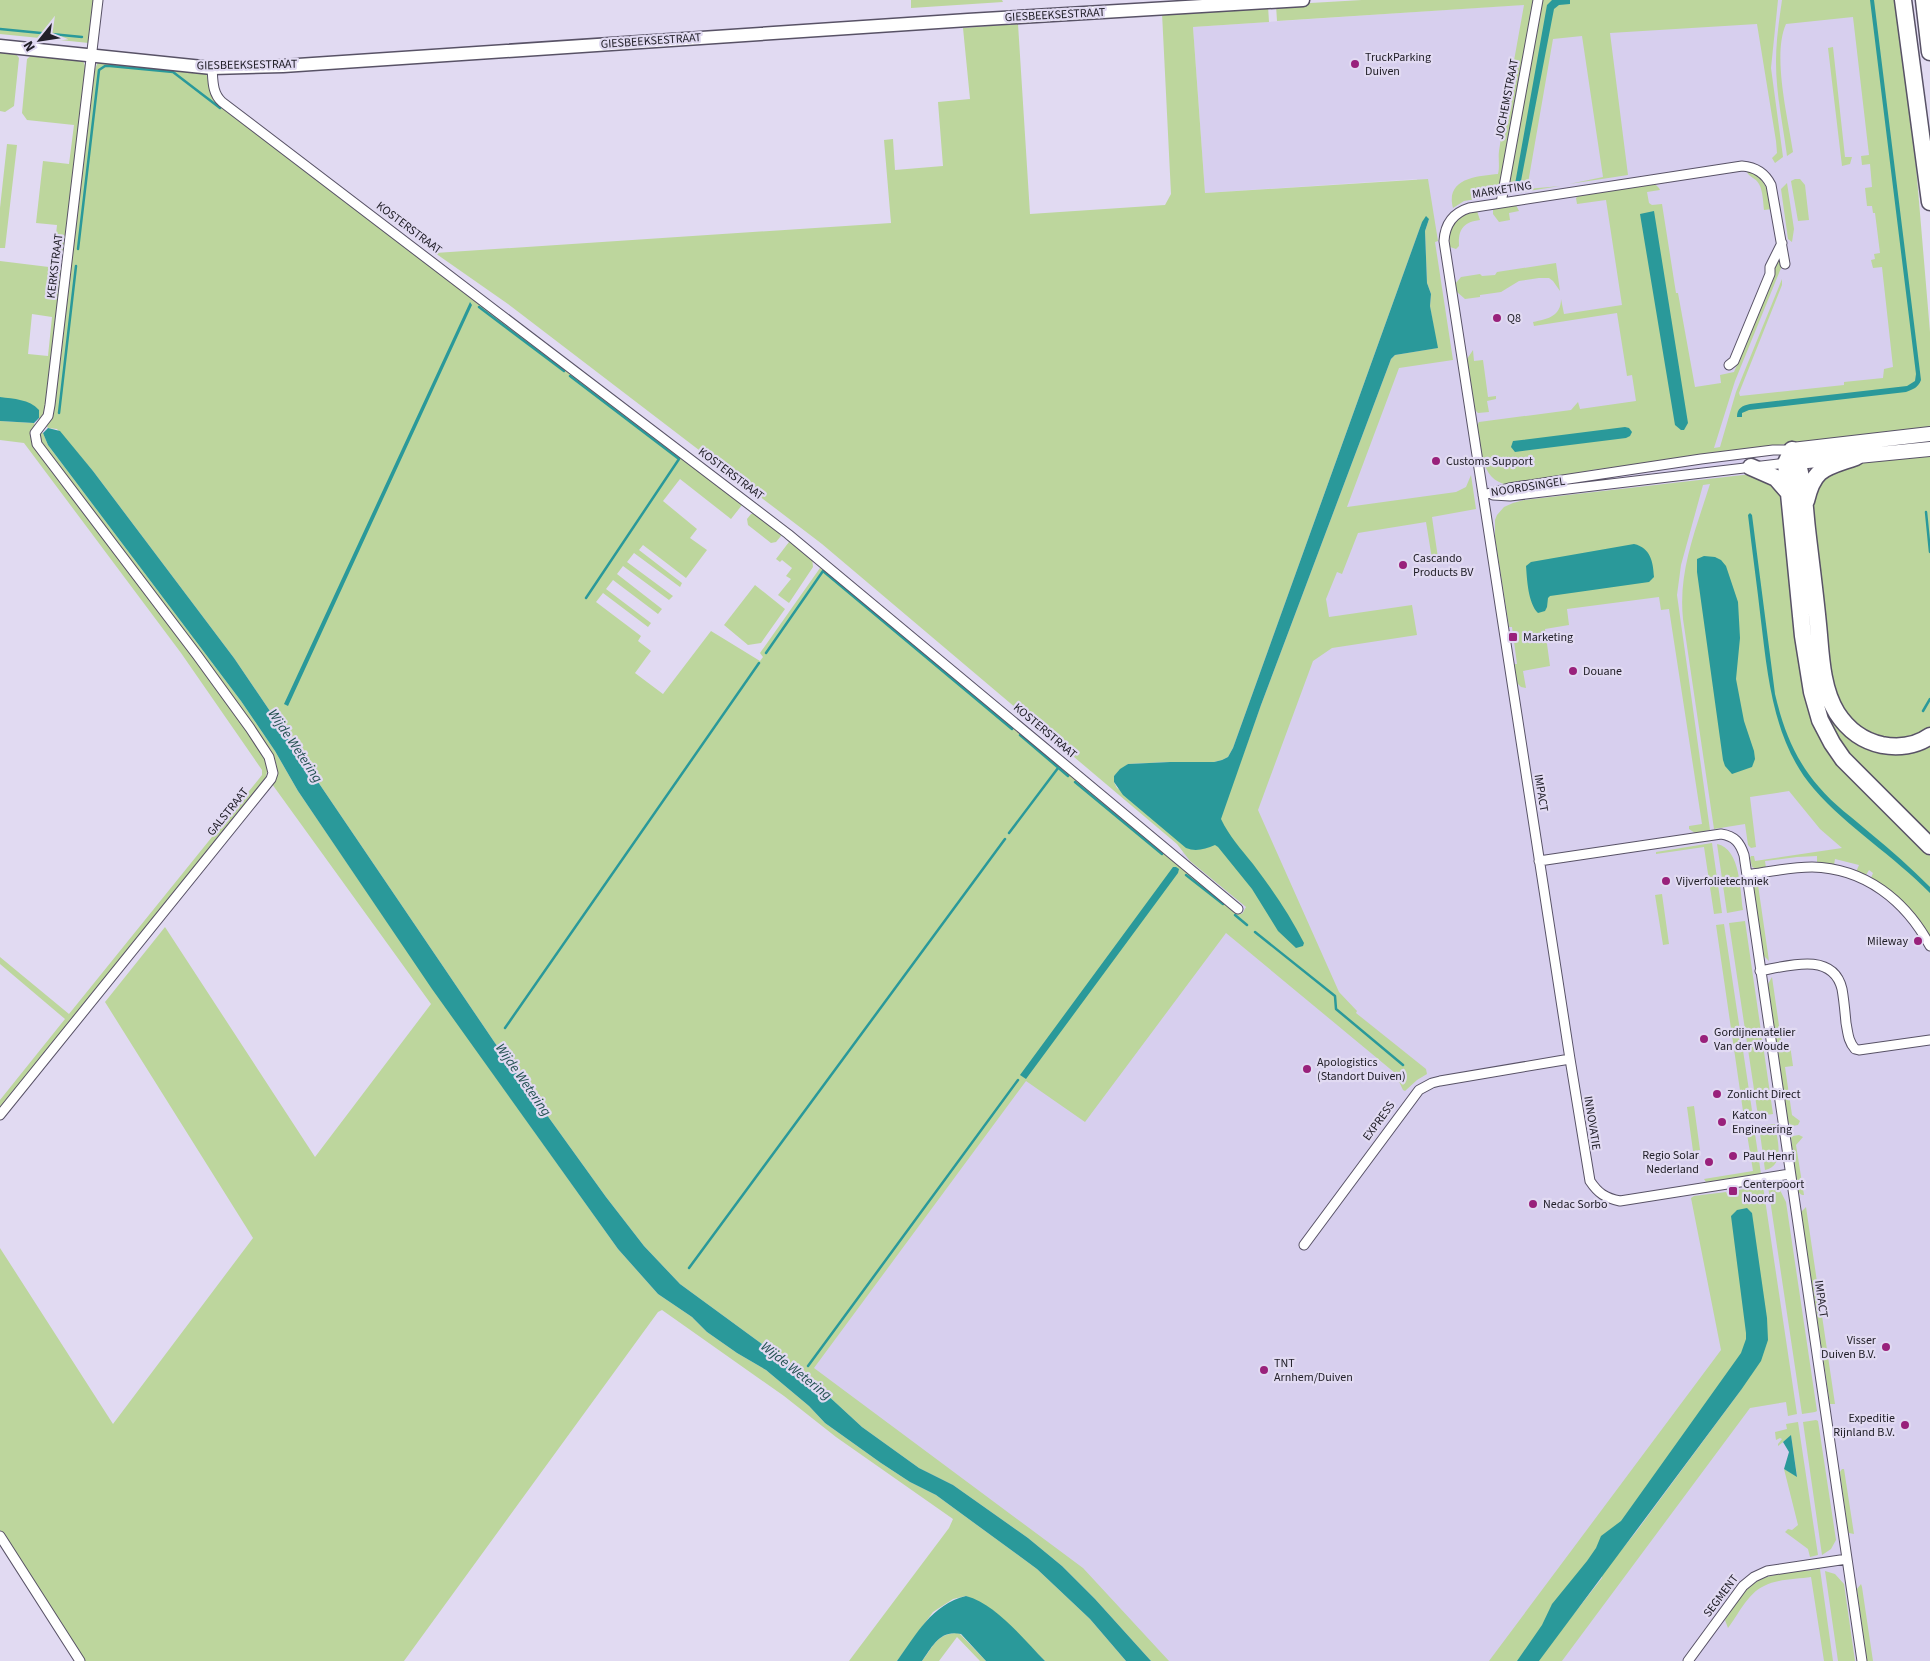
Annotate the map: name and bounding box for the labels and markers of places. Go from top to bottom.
place label: TruckParking Duiven [1365,49,1431,80]
marker: TruckParking Duiven [1349,58,1361,70]
place label: Q8 [1507,310,1521,327]
marker: Q8 [1491,312,1503,324]
place label: Customs Support [1446,453,1533,470]
marker: Customs Support [1430,455,1442,467]
place label: Cascando Products BV [1413,550,1474,581]
marker: Cascando Products BV [1397,559,1409,571]
place label: Marketing [1523,629,1573,646]
marker: Marketing [1507,631,1519,643]
place label: Douane [1583,663,1622,680]
marker: Douane [1567,665,1579,677]
place label: Vijverfolietechniek [1676,873,1769,890]
marker: Vijverfolietechniek [1660,875,1672,887]
place label: Mileway [1867,933,1908,950]
marker: Mileway [1912,935,1924,947]
place label: Gordijnenatelier Van der Woude [1714,1024,1796,1055]
marker: Gordijnenatelier Van der Woude [1698,1033,1710,1045]
place label: Apologistics (Standort Duiven) [1317,1054,1406,1085]
marker: Apologistics (Standort Duiven) [1301,1063,1313,1075]
place label: Zonlicht Direct [1727,1086,1800,1103]
marker: Zonlicht Direct [1711,1088,1723,1100]
place label: Katcon Engineering [1732,1107,1792,1138]
marker: Katcon Engineering [1716,1116,1728,1128]
place label: Regio Solar Nederland [1642,1147,1700,1178]
place label: Paul Henri [1743,1148,1795,1165]
marker: Paul Henri [1727,1150,1739,1162]
marker: Regio Solar Nederland [1703,1156,1715,1168]
place label: Centerpoort Noord [1743,1176,1804,1207]
marker: Centerpoort Noord [1727,1185,1739,1197]
place label: Nedac Sorbo [1543,1196,1608,1213]
marker: Nedac Sorbo [1527,1198,1539,1210]
place label: Visser Duiven B.V. [1821,1332,1877,1363]
marker: Visser Duiven B.V. [1880,1341,1892,1353]
place label: TNT Arnhem/Duiven [1274,1355,1353,1386]
marker: TNT Arnhem/Duiven [1258,1364,1270,1376]
place label: Expeditie Rijnland B.V. [1833,1410,1895,1441]
marker: Expeditie Rijnland B.V. [1899,1419,1911,1431]

